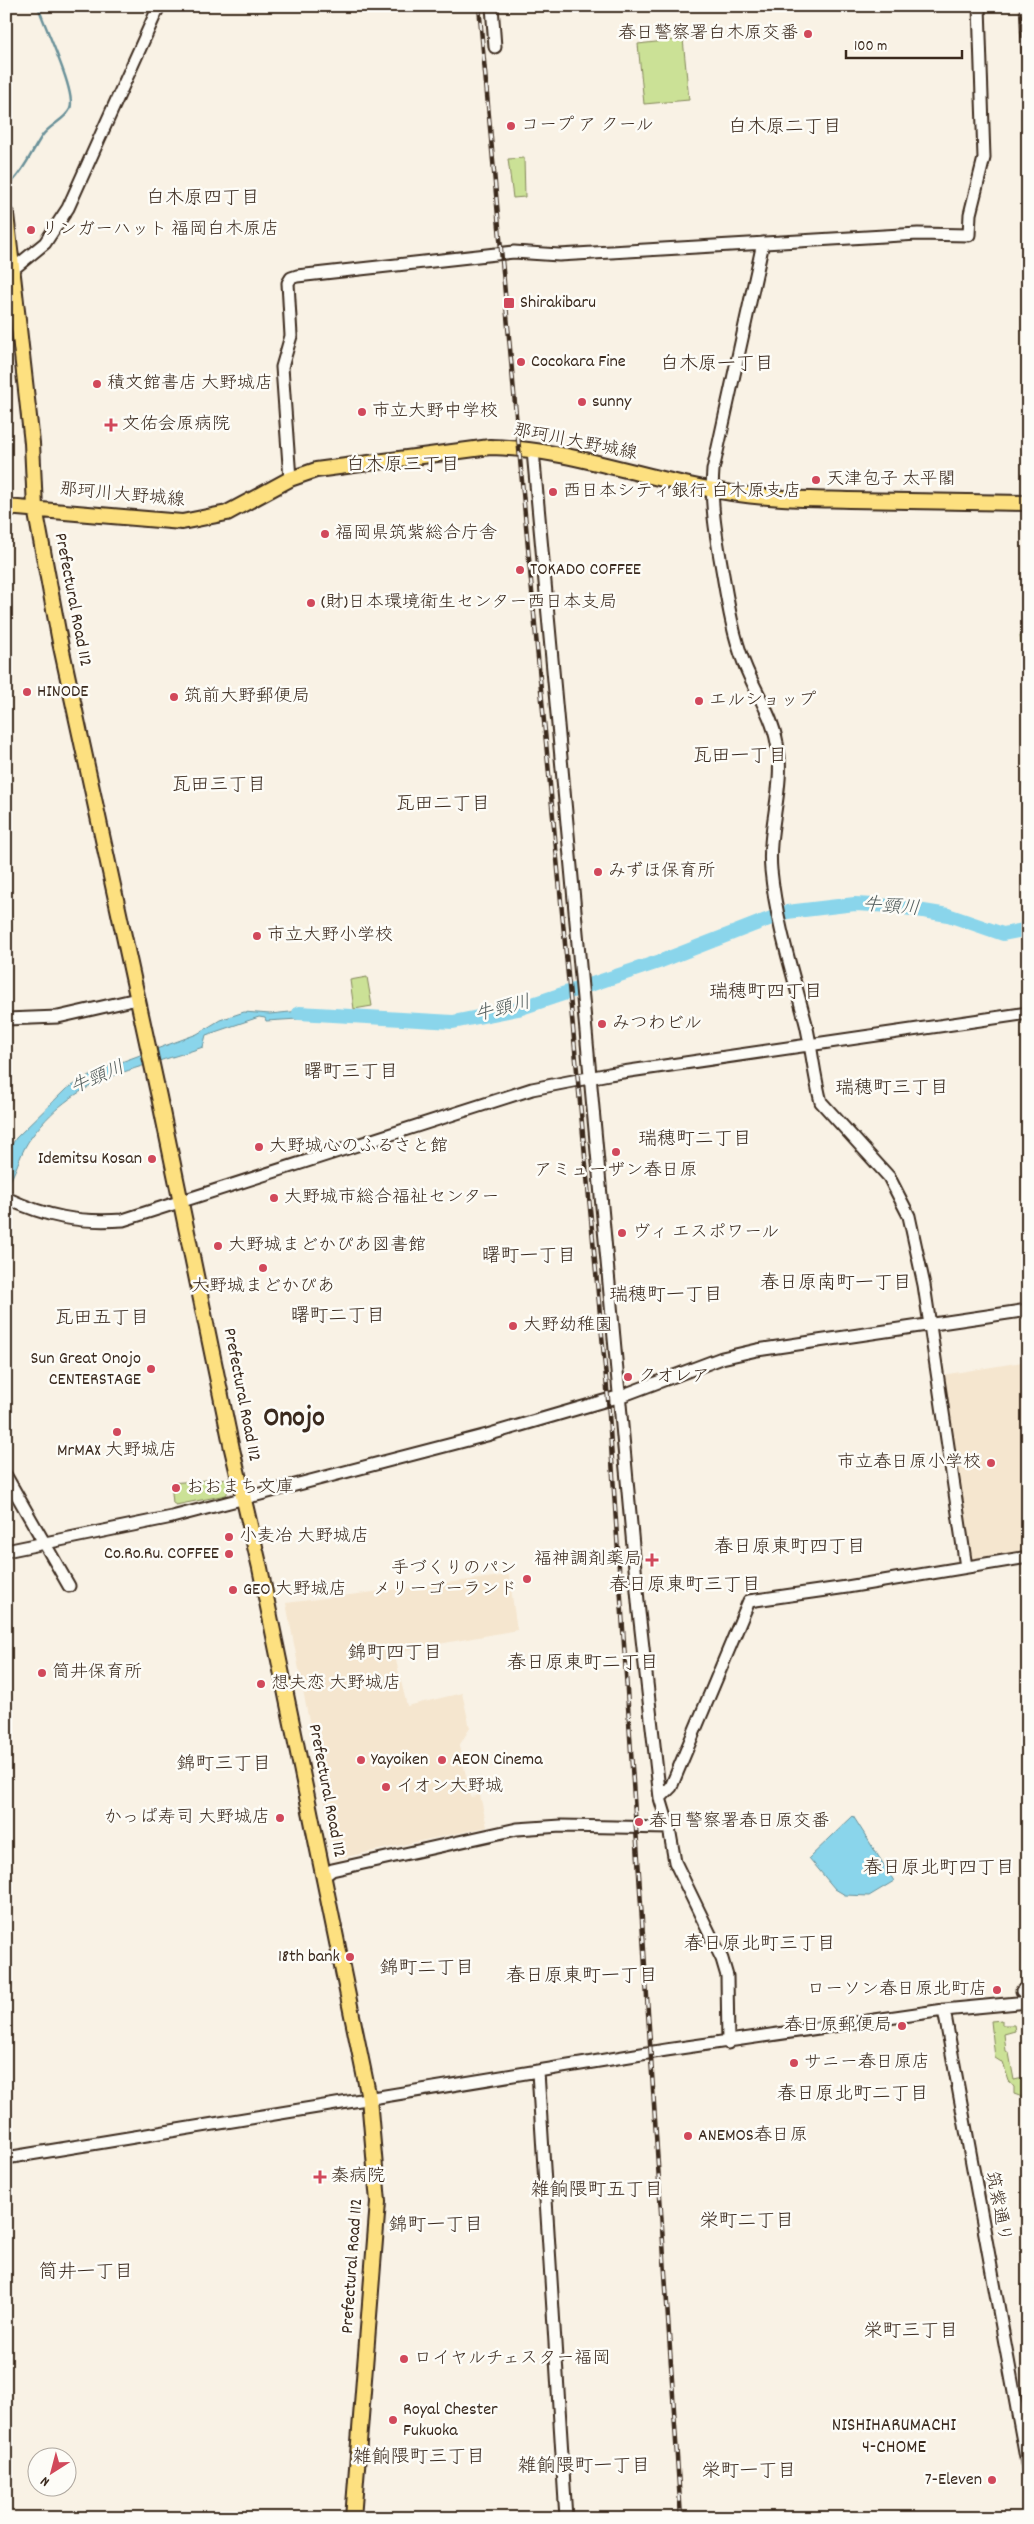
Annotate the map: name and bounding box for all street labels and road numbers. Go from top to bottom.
street label: 那珂川大野城線 [511,419,639,467]
street label: 那珂川大野城線 [58,478,186,514]
street label: Prefectural Road 112 [47,531,97,669]
street label: Prefectural Road 112 [216,1326,266,1464]
street label: Prefectural Road 112 [301,1722,351,1860]
street label: 筑紫通り [978,2169,1016,2245]
street label: Prefectural Road 112 [336,2197,370,2335]

